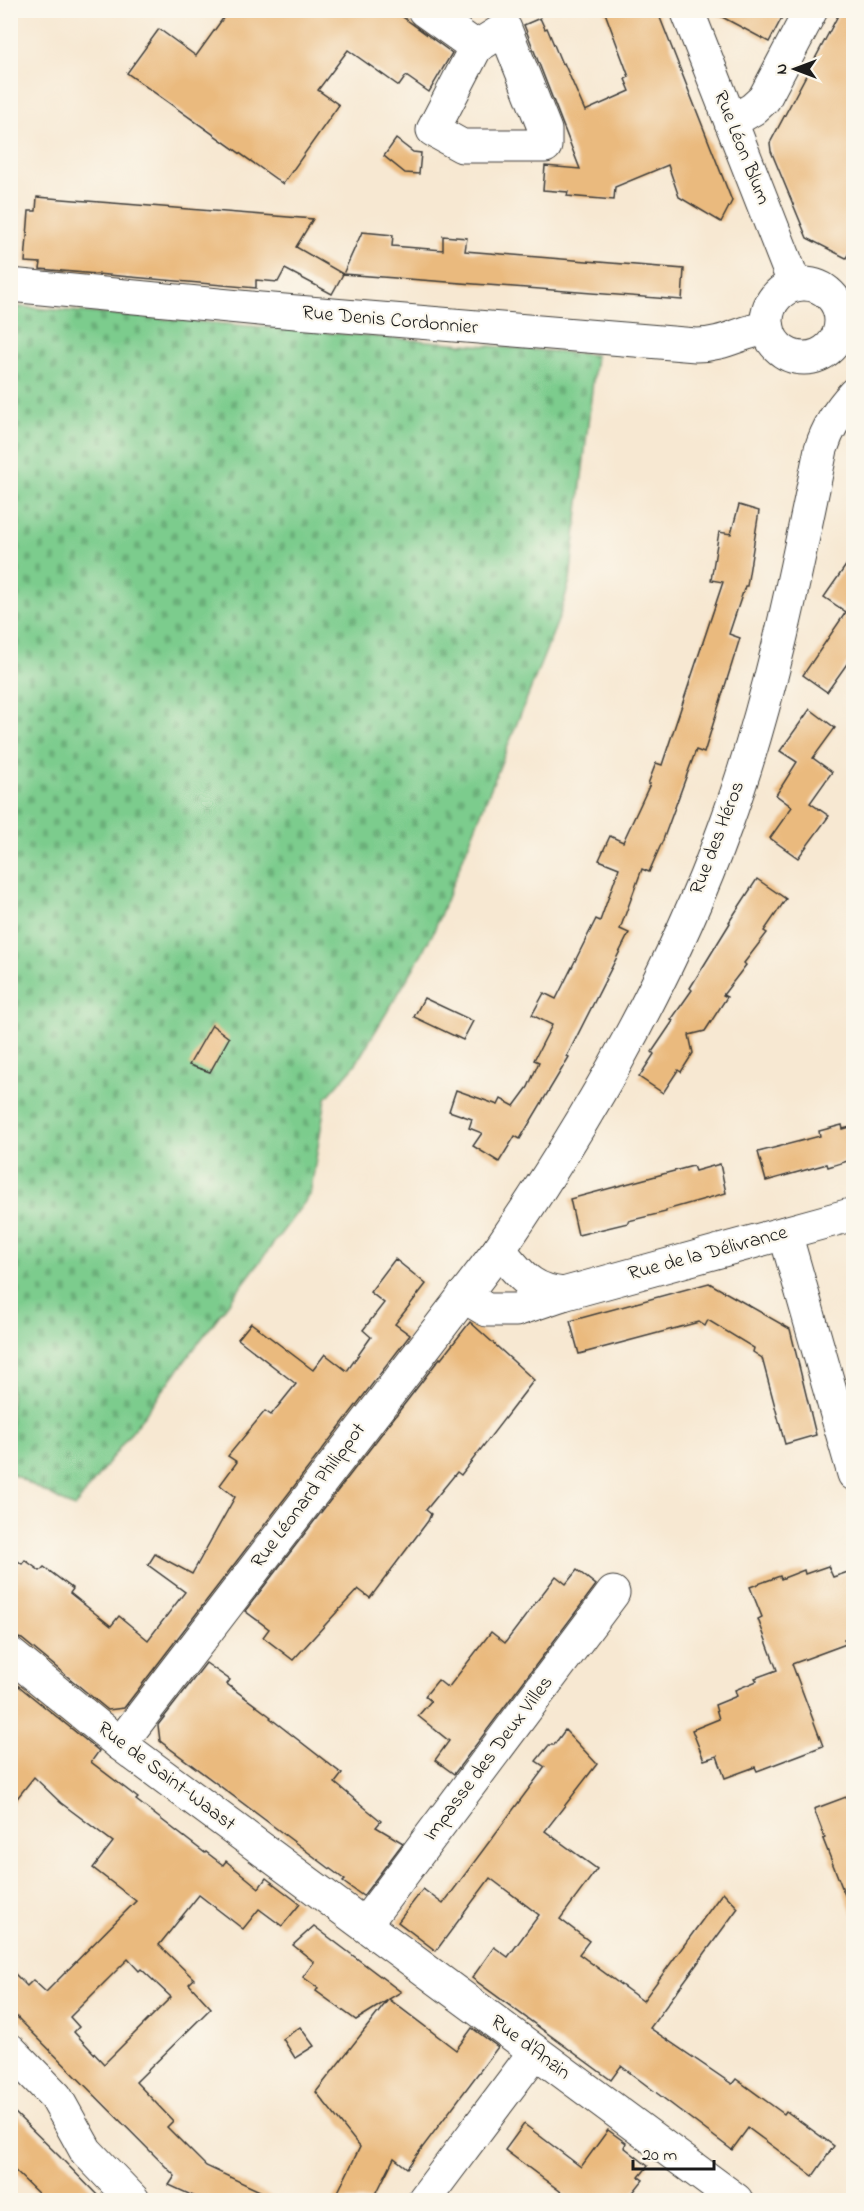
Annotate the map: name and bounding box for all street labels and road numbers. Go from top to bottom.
street label: Rue Léon Blum [705,87,777,209]
street label: Rue Denis Cordonnier [301,299,480,343]
street label: Rue des Héros [683,777,753,899]
street label: Rue de la Délivrance [625,1219,791,1289]
street label: Rue Léonard Philippot [245,1417,374,1575]
street label: Impasse des Deux Villes [417,1670,561,1848]
street label: Rue de Saint-Waast [91,1715,242,1839]
street label: Rue d'Anzin [484,2008,576,2088]

